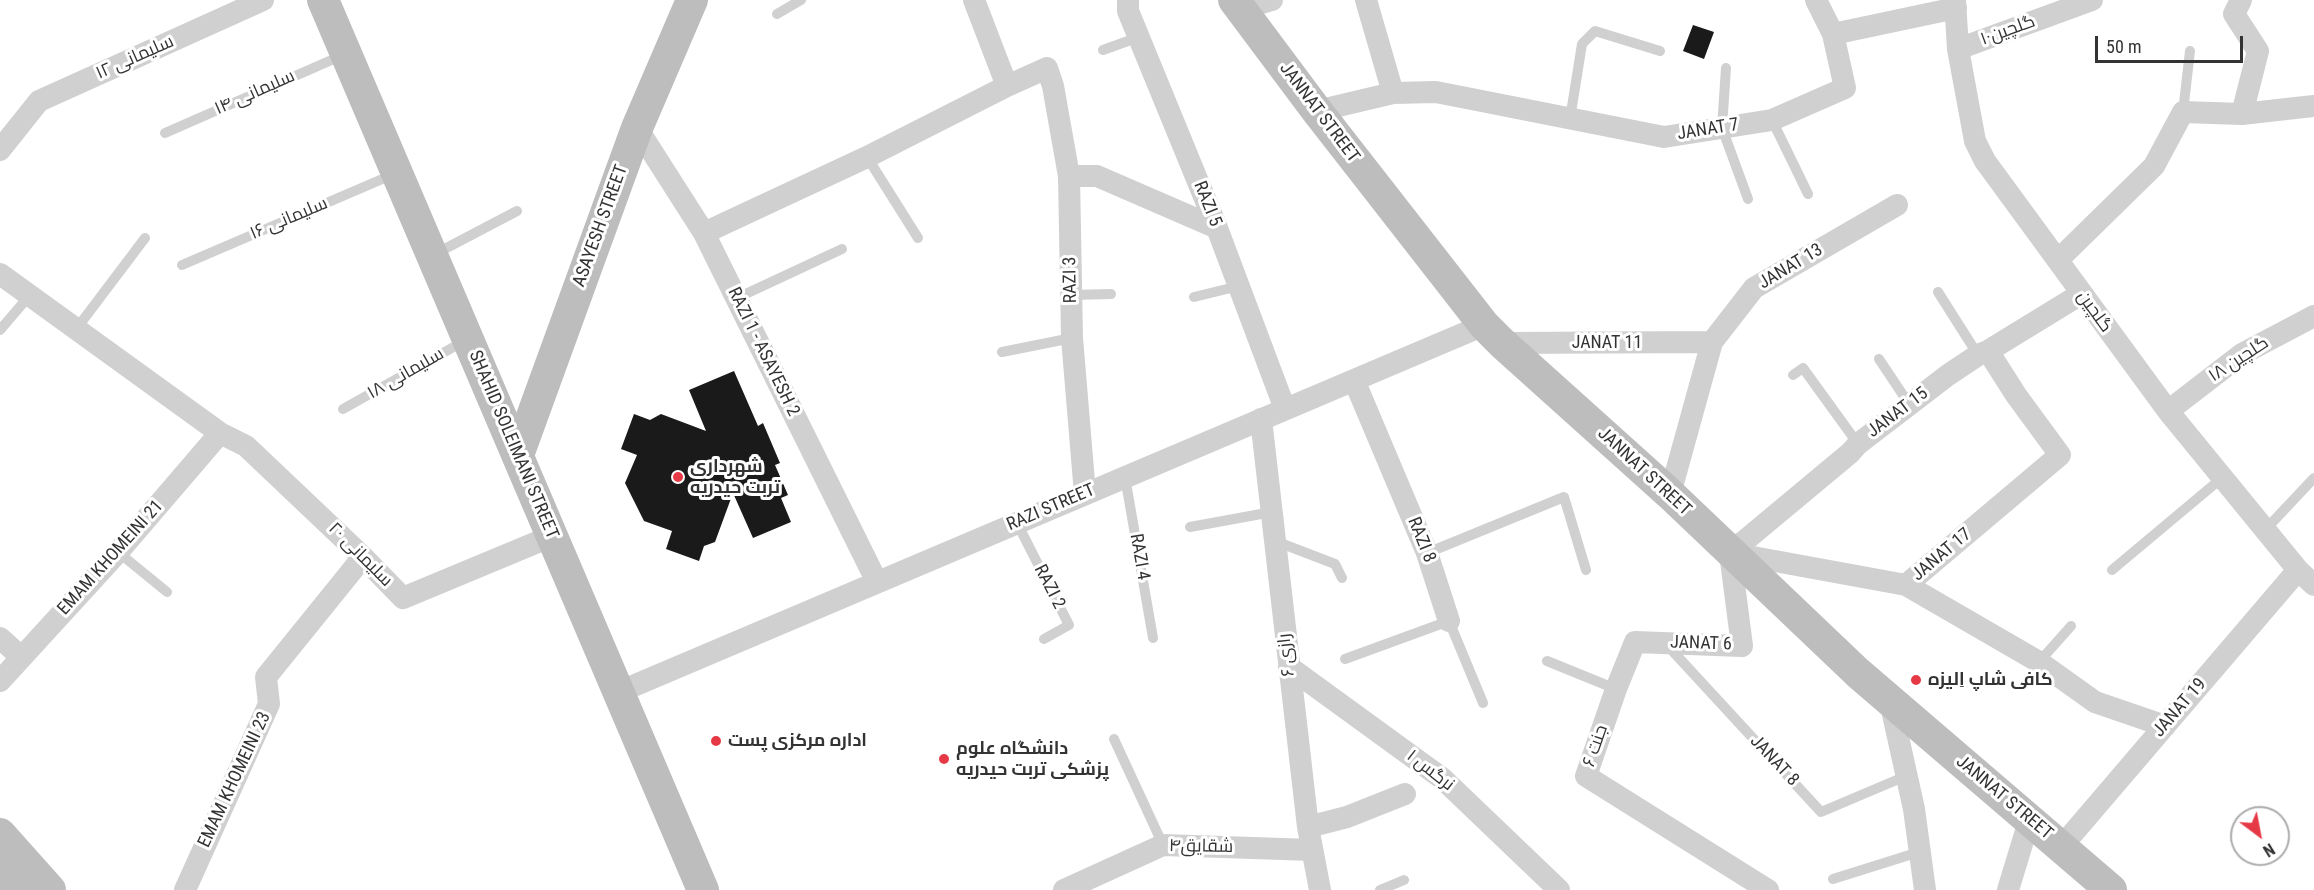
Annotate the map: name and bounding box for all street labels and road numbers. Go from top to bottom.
street label: گلچین۱۰ [1978,11,2038,51]
street label: سلیمانی ۱۲ [93,31,177,85]
street label: JANNAT STREET [1274,59,1364,167]
street label: سلیمانی ۱۴ [212,66,298,120]
street label: JANAT 7 [1676,114,1740,146]
street label: ASAYESH STREET [569,162,633,290]
street label: RAZI 5 [1188,178,1226,230]
street label: سلیمانی ۱۶ [247,193,331,245]
street label: JANAT 13 [1755,240,1827,294]
street label: RAZI 3 [1060,256,1082,304]
street label: RAZI 1 - ASAYESH 2 [722,284,804,420]
street label: گلچین [2072,287,2116,337]
street label: JANAT 11 [1572,332,1642,354]
street label: گلچین ۱۸ [2205,333,2273,387]
street label: سلیمانی ۱۸ [364,343,448,405]
street label: SHAHID SOLEIMANI STREET [463,347,563,543]
street label: JANAT 15 [1863,383,1933,443]
street label: JANNAT STREET [1593,423,1695,521]
street label: RAZI STREET [1004,480,1098,536]
street label: EMAM KHOMEINI 21 [54,496,168,620]
street label: RAZI 8 [1402,514,1440,566]
street label: سلیمانی ۲۰ [323,518,397,592]
street label: JANAT 17 [1908,524,1976,586]
street label: RAZI 4 [1124,532,1154,582]
street label: RAZI 2 [1029,561,1069,613]
street label: رازی ۶ [1274,632,1300,678]
street label: JANAT 6 [1670,632,1732,656]
street label: JANAT 19 [2149,674,2211,742]
street label: EMAM KHOMEINI 23 [194,709,276,851]
street label: جنت ۶ [1579,722,1613,770]
street label: JANAT 8 [1745,731,1803,791]
street label: نرگس ۱ [1402,746,1458,796]
street label: JANNAT STREET [1951,751,2057,845]
street label: شقایق۴ [1169,836,1233,858]

